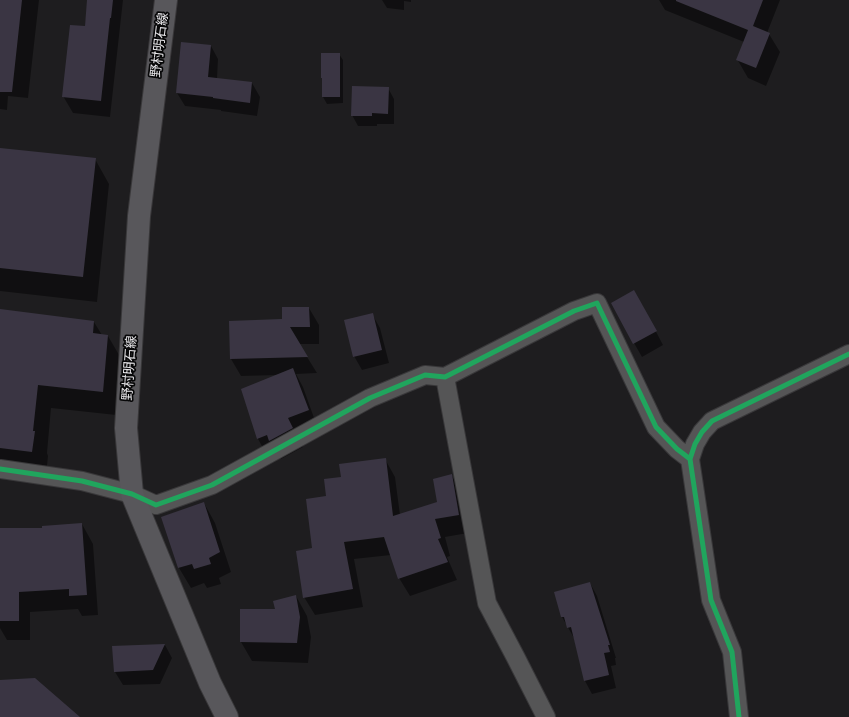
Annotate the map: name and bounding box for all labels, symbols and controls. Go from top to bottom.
street label: 野村明石線 [148,12,172,78]
street label: 野村明石線 [120,335,140,401]

